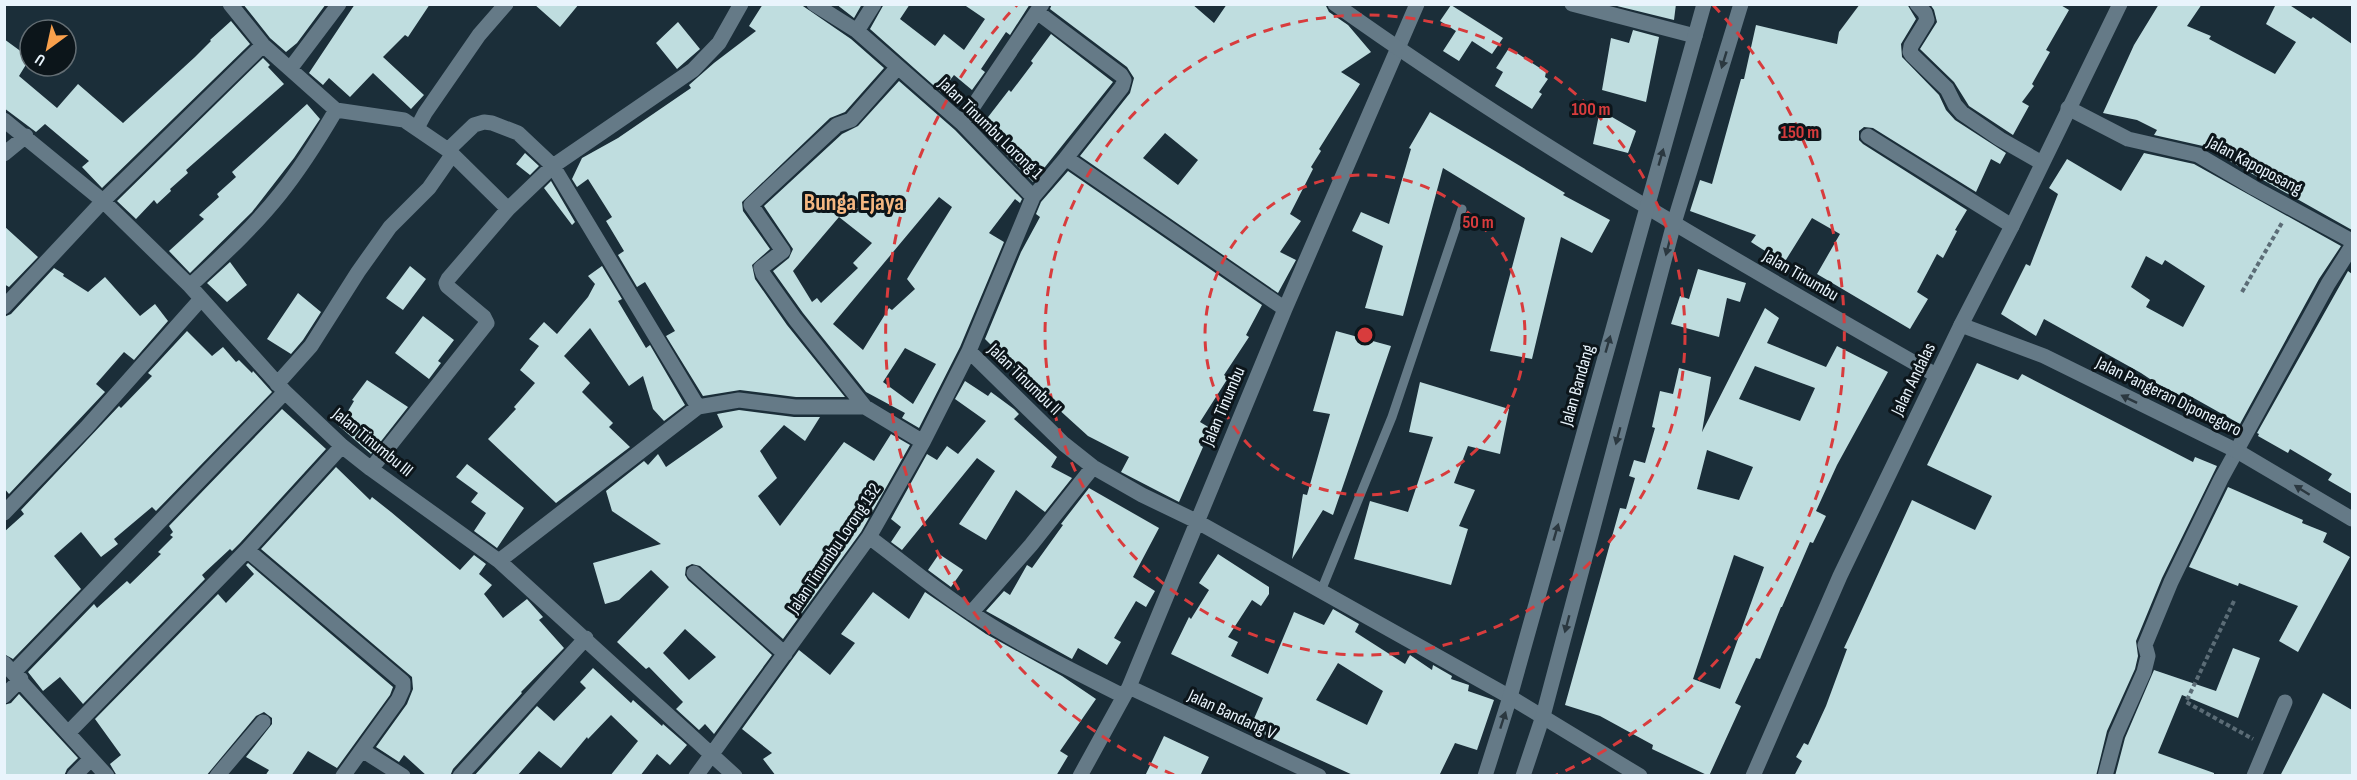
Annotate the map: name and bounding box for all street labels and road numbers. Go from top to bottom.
street label: Jalan Tinumbu Lorong 1 [933,72,1048,184]
street label: Jalan Kapoposang [2203,131,2306,199]
street label: Jalan Tinumbu [1758,245,1842,306]
street label: Jalan Tinumbu II [983,338,1066,420]
street label: Jalan Andalas [1886,339,1940,420]
street label: Jalan Bandang [1556,342,1599,429]
street label: Jalan Pangeran Diponegoro [2092,352,2245,441]
street label: Jalan Tinumbu [1197,363,1250,450]
street label: Jalan Tinumbu III [327,403,417,481]
street label: Jalan Tinumbu Lorong 132 [783,479,886,618]
street label: Jalan Bandang V [1184,685,1279,744]

